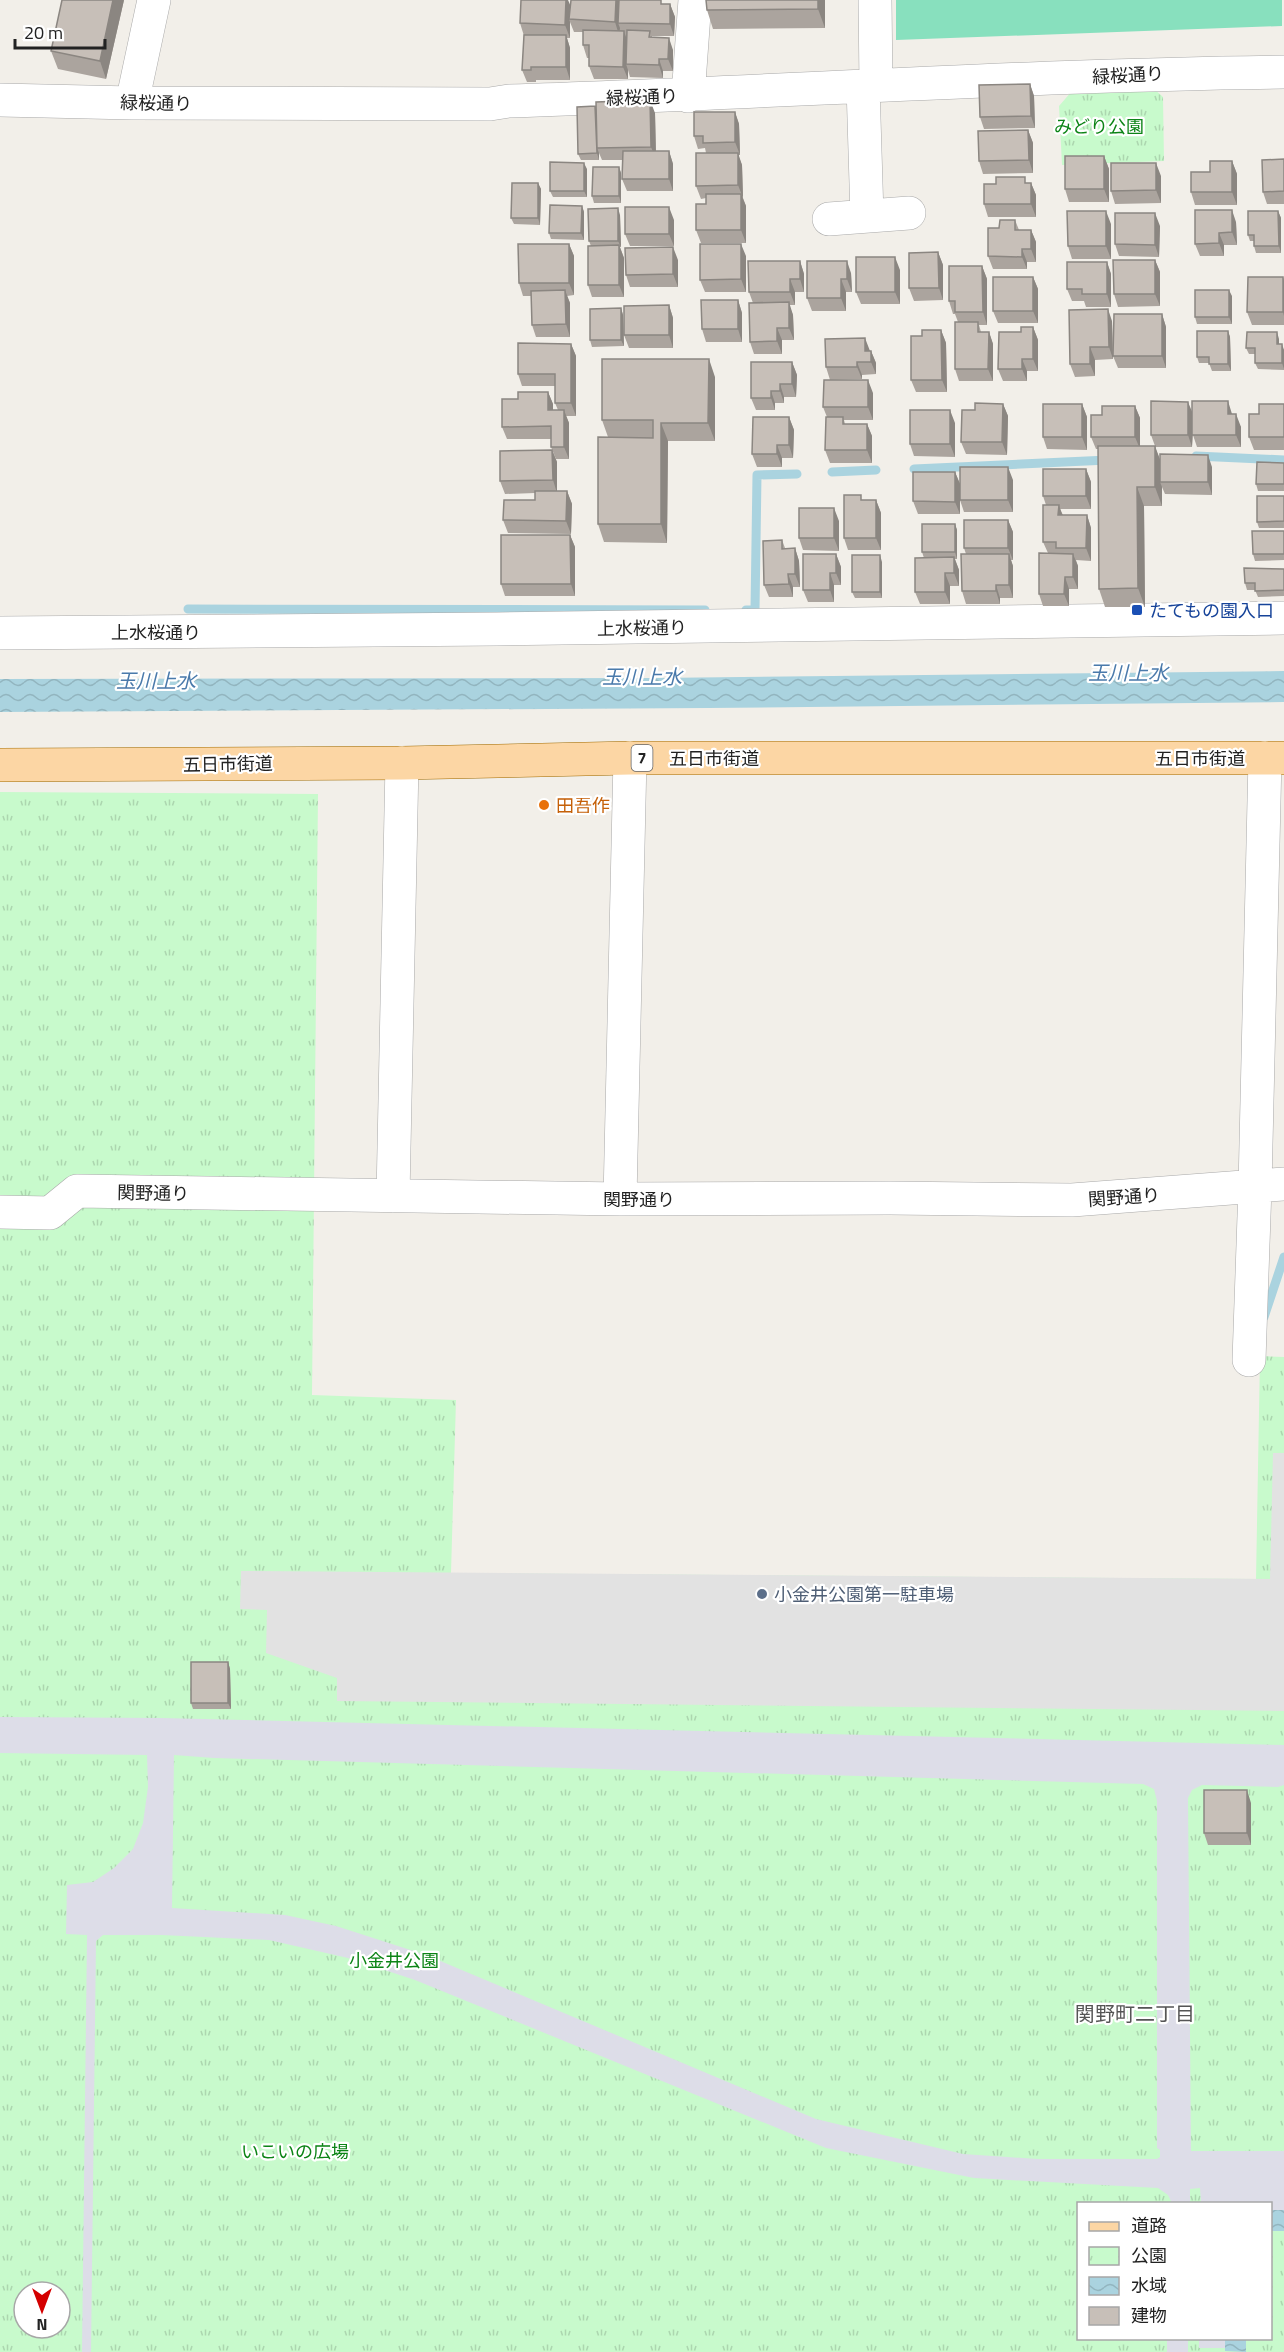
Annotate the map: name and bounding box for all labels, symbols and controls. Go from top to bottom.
scale bar [15,12,105,50]
text: 20 m [24,19,63,46]
street label: 緑桜通り [1091,60,1165,90]
street label: 緑桜通り [606,82,678,112]
street label: 緑桜通り [120,89,192,117]
park label: みどり公園 [1054,113,1144,140]
place label: たてもの園入口 [1149,597,1274,624]
marker: たてもの園入口 [1130,603,1144,617]
street label: 上水桜通り [597,614,687,642]
street label: 上水桜通り [111,619,201,646]
water label: 玉川上水 [1088,657,1170,688]
water label: 玉川上水 [602,661,684,692]
water label: 玉川上水 [116,665,198,696]
road number: 7 [632,745,652,771]
street label: 五日市街道 [669,745,759,772]
street label: 五日市街道 [1155,745,1245,772]
street label: 五日市街道 [183,750,273,778]
place label: 田吾作 [556,792,610,819]
marker: 田吾作 [537,798,551,812]
street label: 関野通り [117,1179,189,1207]
street label: 関野通り [1087,1181,1161,1213]
street label: 関野通り [603,1186,675,1213]
place label: 小金井公園第一駐車場 [774,1581,954,1608]
marker: 小金井公園第一駐車場 [755,1587,769,1601]
park label: 小金井公園 [349,1947,439,1974]
district label: 関野町二丁目 [1075,1998,1195,2029]
park label: いこいの広場 [241,2138,349,2165]
legend [1077,2202,1272,2340]
text: 道路 [1131,2212,1167,2239]
text: 公園 [1131,2242,1167,2269]
text: 水域 [1131,2272,1167,2299]
north arrow [12,2280,72,2340]
text: 建物 [1131,2302,1167,2329]
text: N [36,2313,48,2337]

